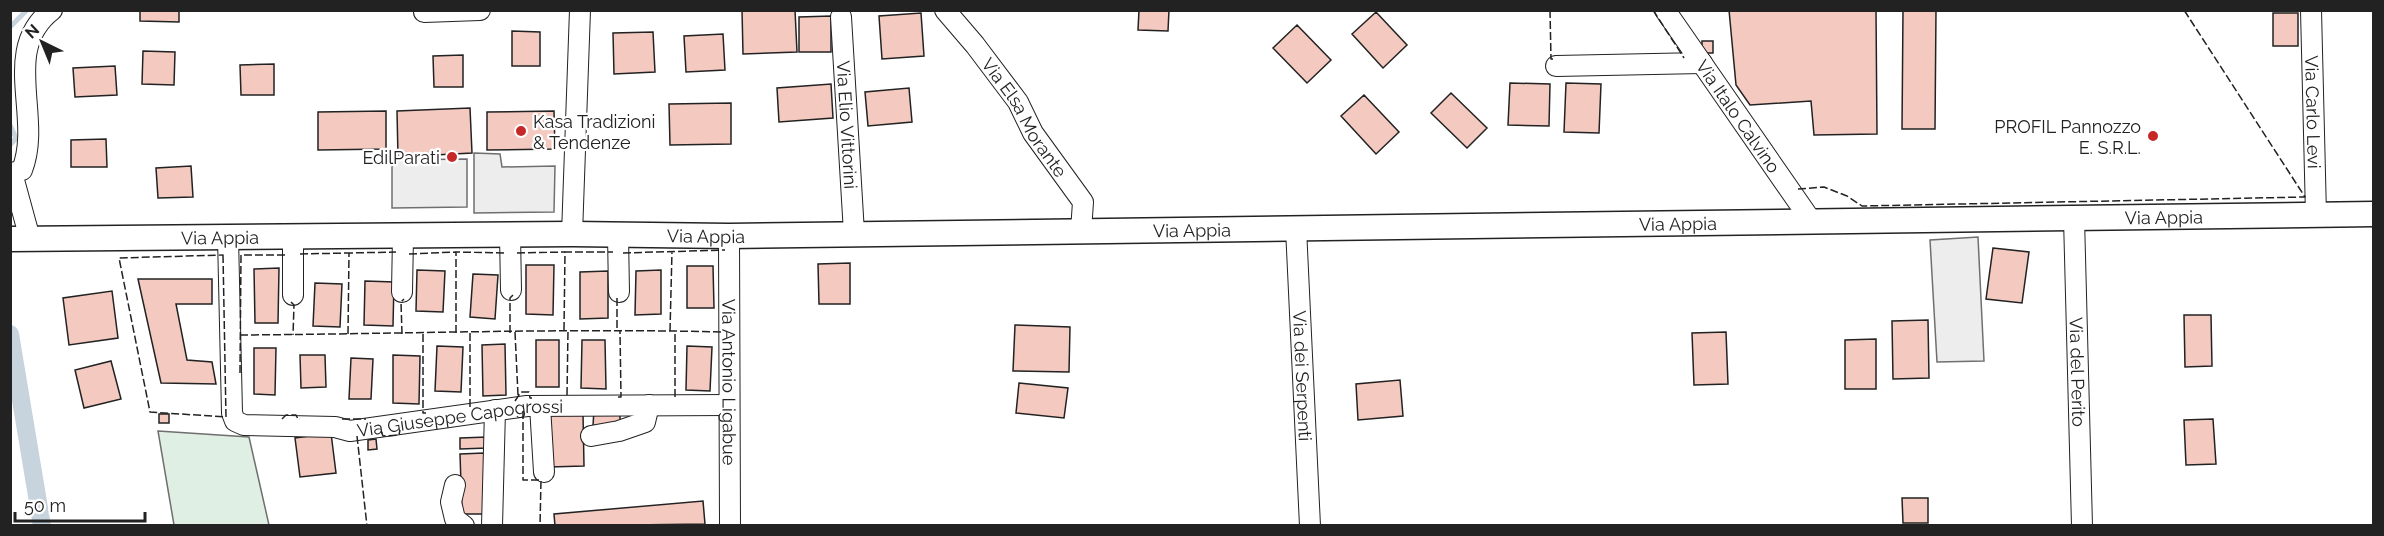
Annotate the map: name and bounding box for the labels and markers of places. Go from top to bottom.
place label: Kasa Tradizioni & Tendenze [533,111,655,153]
place label: PROFIL Pannozzo E. S.R.L. [1994,116,2141,158]
marker: Kasa Tradizioni & Tendenze [514,124,528,138]
marker: PROFIL Pannozzo E. S.R.L. [2146,129,2160,143]
place label: EdilParati [362,147,440,168]
marker: EdilParati [445,150,459,164]

